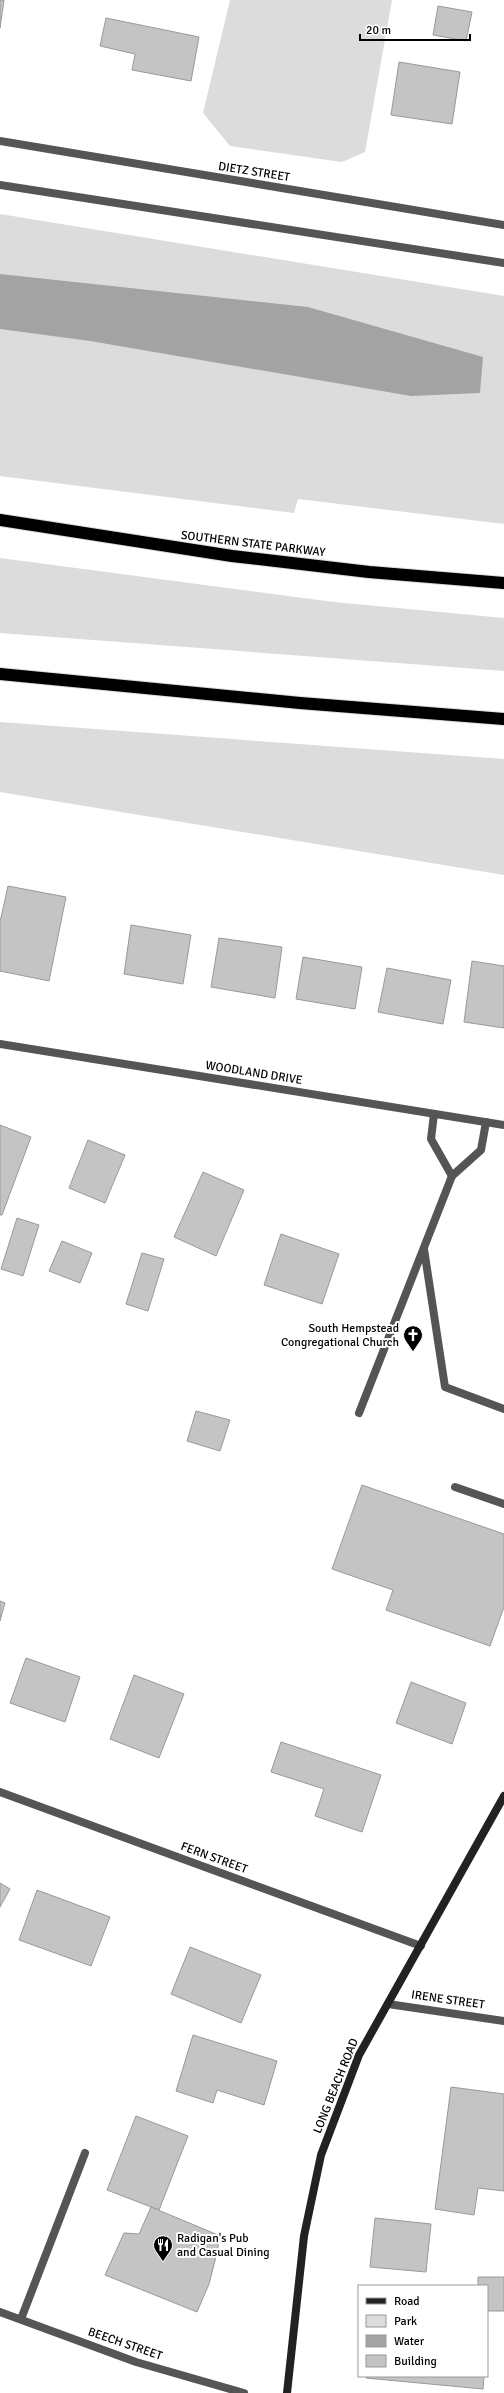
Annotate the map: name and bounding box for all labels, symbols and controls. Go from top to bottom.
scale bar [360,16,470,42]
text: 20 m [366,23,391,38]
street label: DIETZ STREET [217,159,291,185]
street label: SOUTHERN STATE PARKWAY [180,528,326,560]
street label: WOODLAND DRIVE [204,1058,304,1088]
place label: South Hempstead Congregational Church [281,1321,399,1350]
church icon: South Hempstead Congregational Church [402,1324,424,1352]
street label: FERN STREET [179,1839,250,1877]
street label: IRENE STREET [410,1987,486,2013]
street label: LONG BEACH ROAD [310,2036,362,2136]
place label: Radigan's Pub and Casual Dining [177,2231,270,2260]
restaurant icon: Radigan's Pub and Casual Dining [152,2234,174,2262]
legend [358,2285,488,2377]
text: Road [394,2294,420,2309]
text: Park [394,2314,417,2329]
street label: BEECH STREET [86,2324,164,2364]
text: Water [394,2334,425,2349]
text: Building [394,2354,437,2369]

